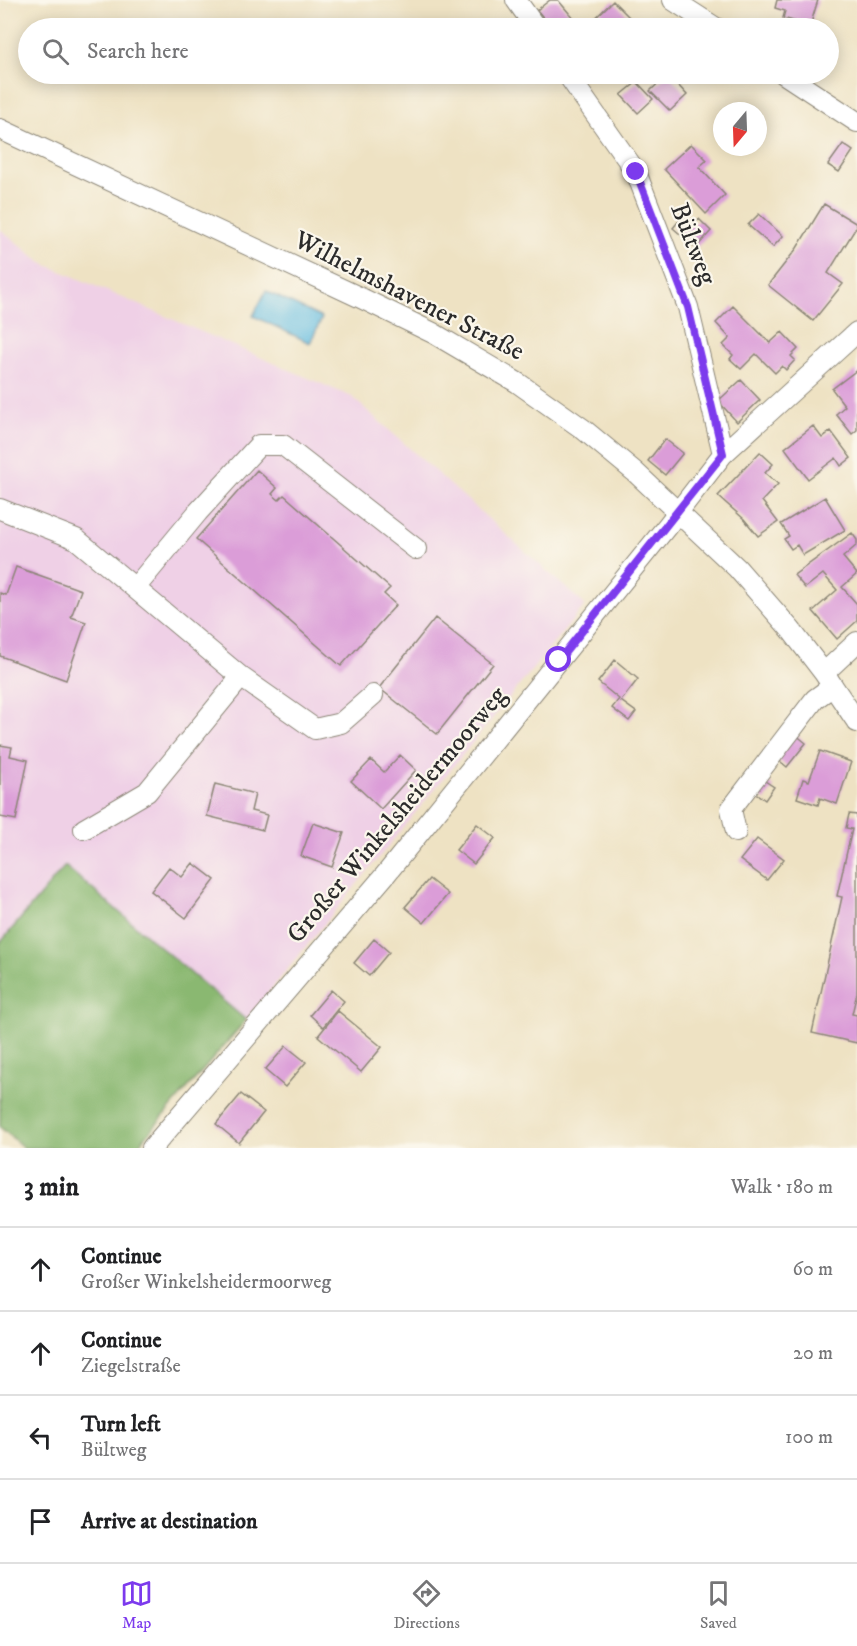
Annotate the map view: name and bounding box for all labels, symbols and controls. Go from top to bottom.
search box [18,18,839,84]
icon: search [39,35,72,68]
text: Search here [87,38,189,65]
north arrow [713,102,767,156]
route end [622,158,648,184]
street label: Bültweg [662,198,724,290]
street label: Wilhelmshavener Straße [287,223,530,368]
route start [545,646,571,672]
street label: Großer Winkelsheidermoorweg [280,680,514,950]
text: 3 min [24,1171,79,1204]
text: Walk · 180 m [731,1175,833,1200]
text: Continue [81,1243,162,1270]
icon: ahead [24,1253,57,1286]
text: 60 m [793,1257,833,1282]
text: Großer Winkelsheidermoorweg [81,1270,331,1295]
text: Continue [81,1327,162,1354]
icon: ahead [24,1337,57,1370]
text: 20 m [793,1341,833,1366]
text: Ziegelstraße [81,1354,181,1379]
text: Turn left [81,1411,161,1438]
icon: left [24,1421,57,1454]
text: 100 m [785,1425,833,1450]
text: Bültweg [81,1438,146,1463]
icon: arrive [24,1505,57,1538]
text: Arrive at destination [81,1508,258,1535]
tab: Map [120,1577,153,1633]
tab: Directions [393,1577,460,1633]
tab: Saved [700,1577,737,1633]

